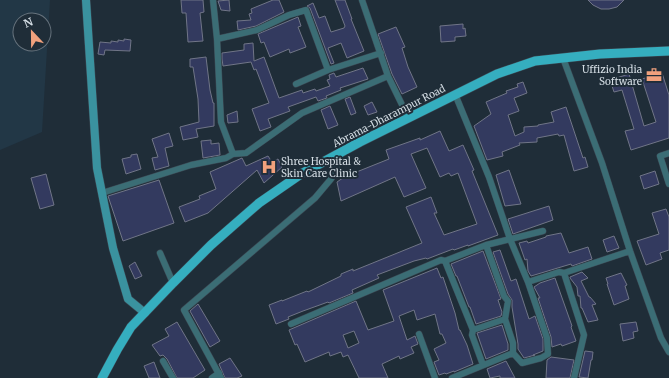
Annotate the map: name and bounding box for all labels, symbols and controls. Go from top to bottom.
north arrow [12,12,52,52]
text: N [22,14,35,31]
place label: Uffizio India Software [582,63,643,88]
office icon: Uffizio India Software [645,66,663,84]
street label: Abrama-Dharampur Road [330,82,448,151]
place label: Shree Hospital & Skin Care Clinic [281,155,361,180]
hospital icon: Shree Hospital & Skin Care Clinic [260,158,278,176]

